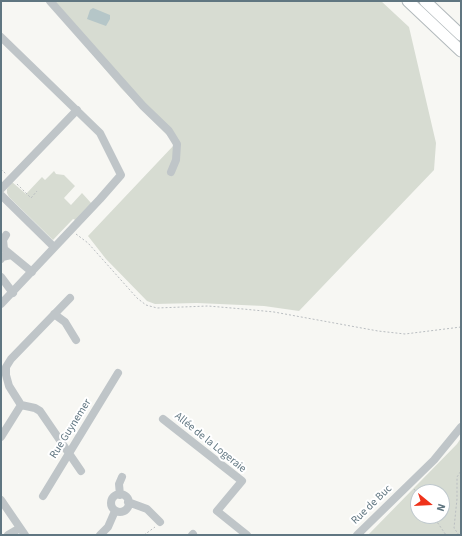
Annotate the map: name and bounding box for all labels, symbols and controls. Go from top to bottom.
street label: Rue Guynemer [47,397,95,461]
street label: Allée de la Logeraie [172,410,248,476]
street label: Rue de Buc [349,482,395,528]
north arrow [410,484,450,524]
text: N [433,502,449,513]

